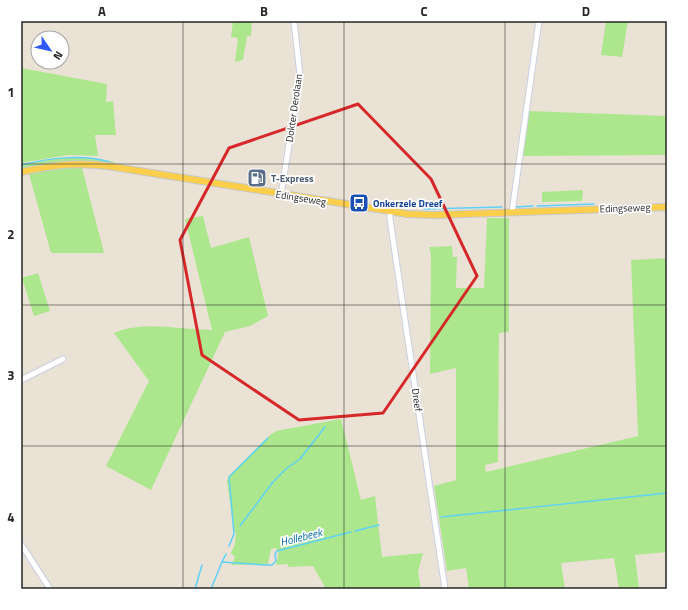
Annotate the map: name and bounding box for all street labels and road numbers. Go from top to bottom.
street label: Dokter Derolaan [282,73,306,143]
street label: Edingseweg [275,187,327,209]
street label: Edingseweg [599,200,651,216]
street label: Dreef [408,387,426,413]

